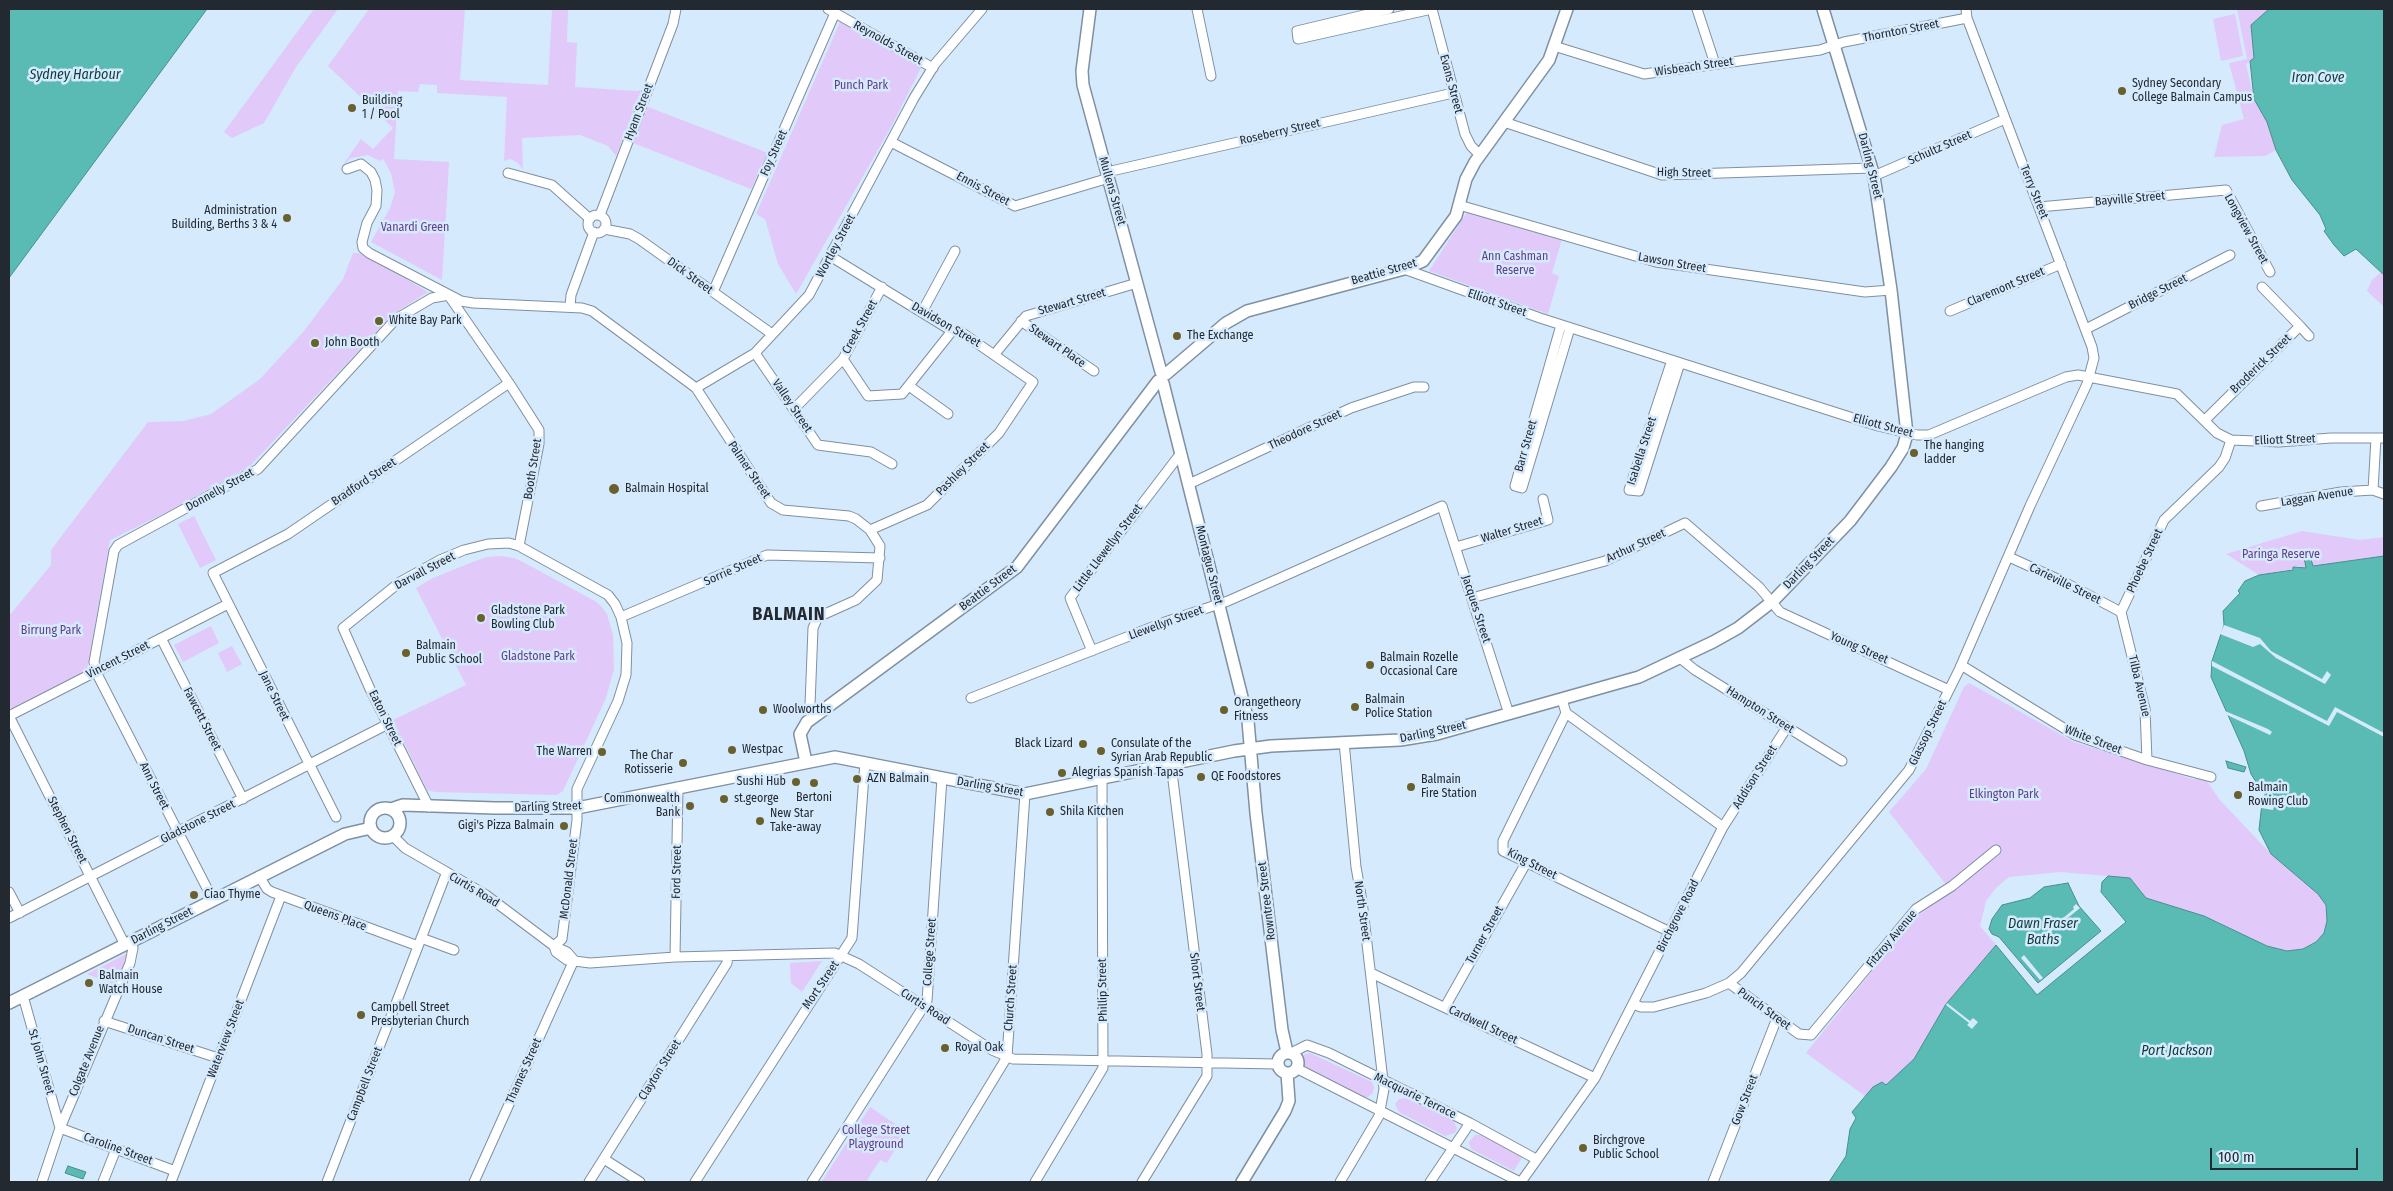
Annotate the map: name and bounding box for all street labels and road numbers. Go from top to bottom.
street label: Thornton Street [1862,17,1940,45]
street label: Reynolds Street [851,18,925,68]
street label: Evans Street [1436,53,1466,115]
street label: Wisbeach Street [1654,54,1734,80]
street label: Hyam Street [622,81,656,143]
street label: Roseberry Street [1238,116,1322,148]
street label: Foy Street [758,128,790,178]
street label: Schultz Street [1906,128,1974,168]
street label: Darling Street [1855,132,1885,200]
street label: Mullens Street [1095,155,1129,227]
street label: Terry Street [2017,163,2051,221]
street label: High Street [1657,165,1711,181]
street label: Ennis Street [954,169,1012,209]
street label: Bayville Street [2094,189,2166,209]
street label: Longview Street [2221,191,2271,267]
street label: Wortley Street [813,212,859,280]
street label: Lawson Street [1637,250,1707,276]
street label: Dick Street [664,255,716,297]
street label: Beattie Street [1350,256,1418,288]
street label: Claremont Street [1965,264,2047,310]
street label: Bridge Street [2126,271,2190,313]
street label: Stewart Street [1037,285,1107,319]
street label: Elliott Street [1466,286,1528,320]
street label: Creek Street [839,297,881,357]
street label: Davidson Street [909,299,983,351]
street label: Stewart Place [1026,321,1088,371]
street label: Broderick Street [2227,331,2295,397]
street label: Valley Street [769,377,815,435]
street label: Theodore Street [1266,407,1344,453]
street label: Elliott Street [1851,411,1915,441]
street label: Isabella Street [1624,415,1660,487]
street label: Barr Street [1512,418,1540,474]
street label: Elliott Street [2254,432,2316,448]
street label: Booth Street [521,437,545,501]
street label: Palmer Street [725,439,773,501]
street label: Pashley Street [933,439,993,499]
street label: Bradford Street [329,455,399,509]
street label: Donnelly Street [183,465,257,515]
street label: Laggan Avenue [2280,484,2354,510]
street label: Little Llewellyn Street [1070,501,1146,595]
street label: Walter Street [1479,514,1545,546]
street label: Montague Street [1192,524,1226,606]
street label: Arthur Street [1604,526,1668,566]
street label: Phoebe Street [2124,527,2166,595]
street label: Darling Street [1780,534,1838,592]
street label: Darvall Street [392,549,458,593]
street label: Sorrie Street [702,551,764,589]
street label: Carieville Street [2027,560,2103,608]
street label: Beattie Street [957,562,1019,614]
street label: Jacques Street [1458,573,1494,645]
street label: Llewellyn Street [1127,603,1205,643]
street label: Young Street [1828,629,1890,667]
street label: Vincent Street [84,638,152,682]
street label: Tilba Avenue [2125,654,2153,718]
street label: Jane Street [256,669,292,723]
street label: Hampton Street [1723,683,1797,737]
street label: Fawcett Street [180,685,224,753]
street label: Eaton Street [365,688,405,748]
street label: Glassop Street [1906,698,1950,768]
street label: Darling Street [1399,718,1467,746]
street label: White Street [2062,722,2124,758]
street label: Addison Street [1730,743,1780,811]
street label: Ann Street [136,760,172,812]
street label: Darling Street [956,774,1024,800]
street label: Stephen Street [44,794,90,866]
street label: Gladstone Street [158,797,238,847]
street label: Darling Street [514,799,582,815]
street label: McDonald Street [557,838,581,920]
street label: Ford Street [669,845,685,899]
street label: King Street [1505,845,1559,883]
street label: Rowntree Street [1255,861,1279,941]
street label: Curtis Road [446,869,502,911]
street label: Birchgrove Road [1654,877,1702,955]
street label: North Street [1351,880,1373,942]
street label: Queens Place [302,898,368,934]
street label: Turner Street [1463,903,1507,967]
street label: Darling Street [129,904,195,948]
street label: Fitzroy Avenue [1864,907,1920,971]
street label: College Street [920,918,940,986]
street label: Short Street [1186,952,1208,1012]
street label: Mort Street [800,958,842,1012]
street label: Phillip Street [1095,958,1111,1022]
street label: Church Street [1002,964,1020,1032]
street label: Punch Street [1735,985,1793,1033]
street label: Curtis Road [898,986,952,1028]
street label: Waterview Street [204,998,248,1080]
street label: Cardwell Street [1446,1003,1520,1047]
street label: Duncan Street [126,1021,196,1057]
street label: Colgate Avenue [66,1023,108,1099]
street label: St John Street [25,1028,57,1096]
street label: Thames Street [503,1036,545,1106]
street label: Clayton Street [636,1037,684,1103]
street label: Campbell Street [344,1045,386,1123]
street label: Macquarie Terrace [1372,1070,1458,1122]
street label: Gow Street [1729,1073,1761,1127]
street label: Caroline Street [81,1130,155,1168]

